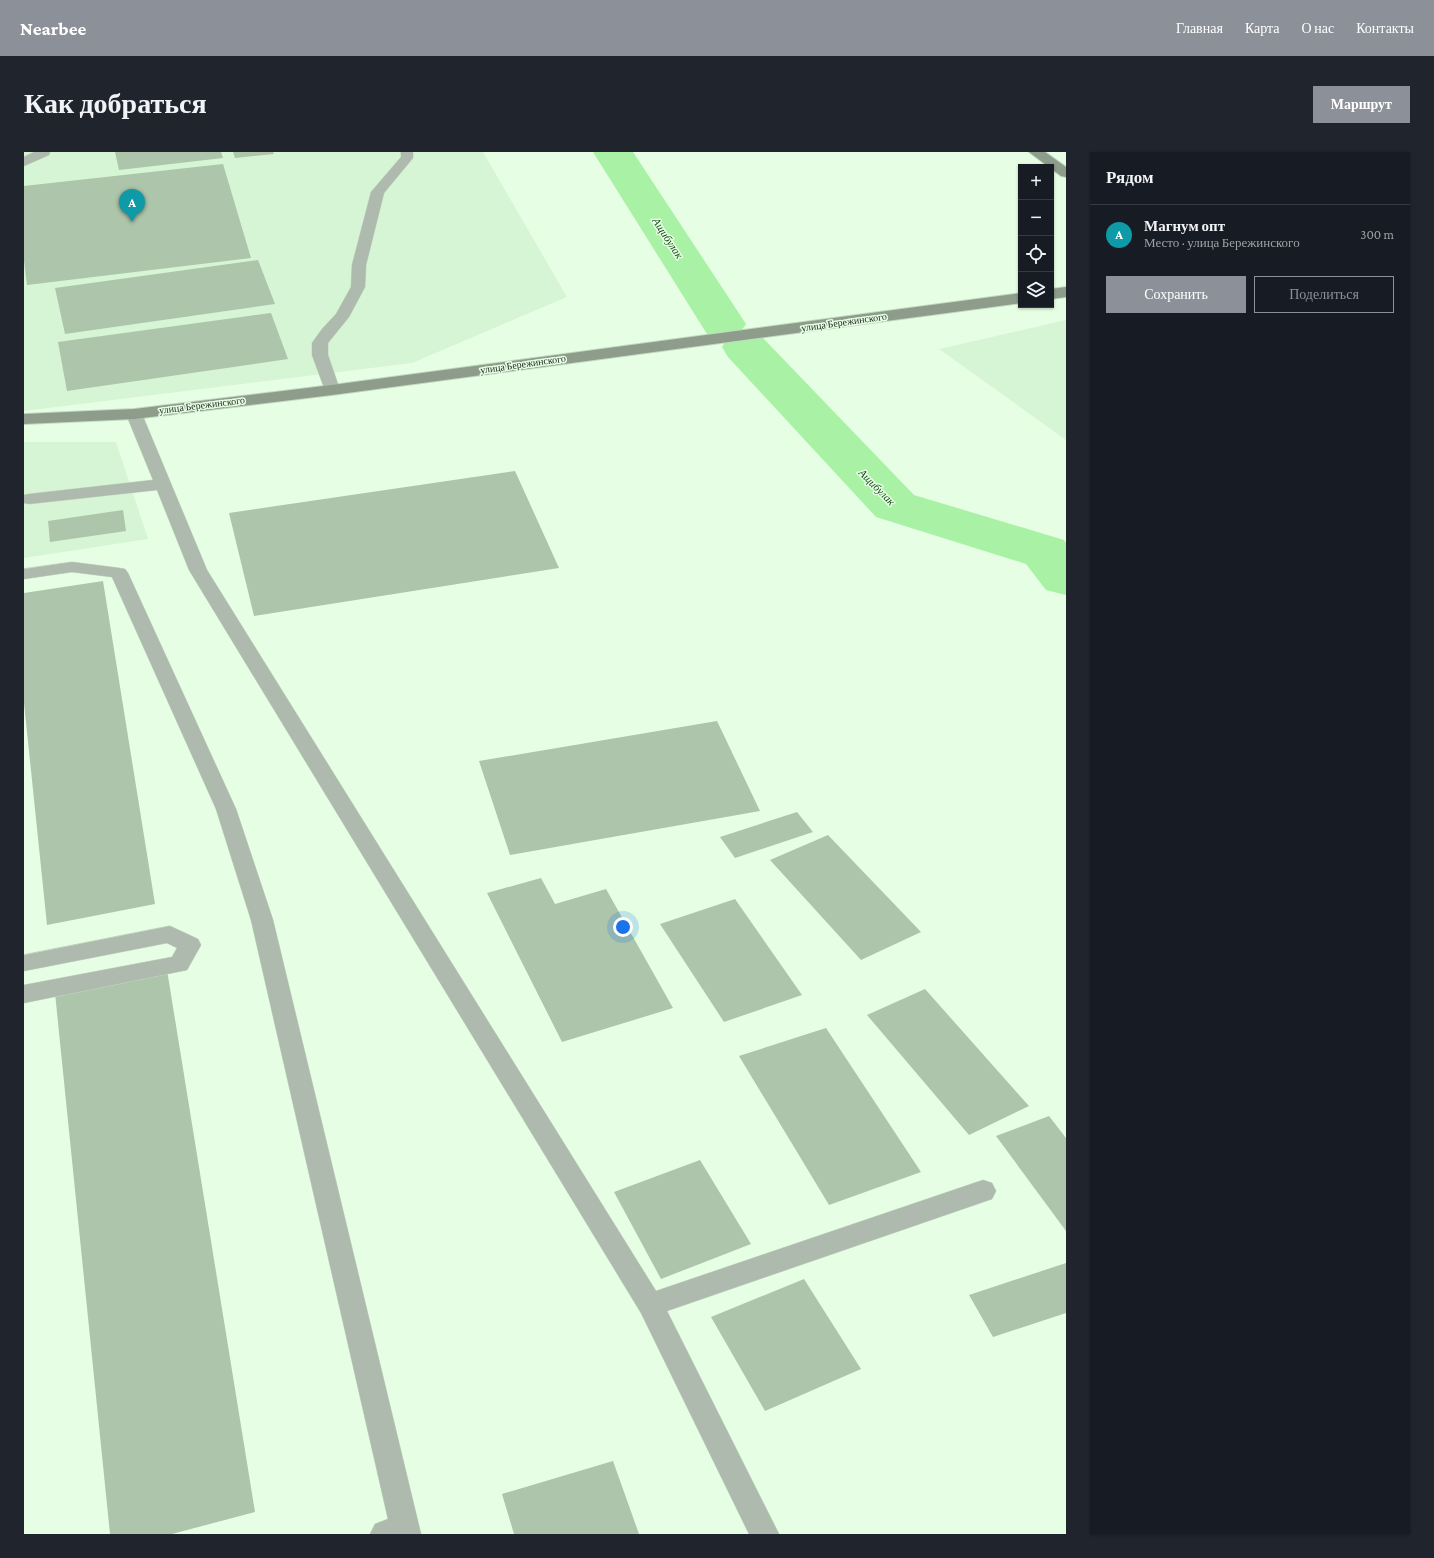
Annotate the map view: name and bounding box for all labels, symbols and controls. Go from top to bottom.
text: Nearbee [20,18,86,39]
text: Главная [1176,20,1223,36]
text: Карта [1245,20,1280,36]
text: О нас [1302,20,1334,36]
text: Контакты [1356,20,1414,36]
button: Маршрут [1313,86,1410,123]
text: Как добраться [24,88,207,119]
map controls [1018,164,1054,308]
button: + [1018,164,1054,200]
text: Рядом [1106,168,1154,187]
pin: A [119,189,145,222]
button: − [1018,200,1054,236]
water label: Ащибулак [650,215,686,261]
text: Магнум опт [1144,218,1225,234]
text: A [1115,227,1123,242]
text: 300 m [1360,227,1394,242]
text: Место · улица Бережинского [1144,235,1300,250]
button: locate [1018,236,1054,272]
button: layers [1018,272,1054,308]
button: Сохранить [1106,276,1246,313]
button: Поделиться [1254,276,1394,313]
street label: улица Бережинского [800,311,888,333]
street label: улица Бережинского [479,353,567,375]
street label: улица Бережинского [158,394,246,416]
water label: Ащибулак [856,466,898,508]
your location [613,917,633,937]

